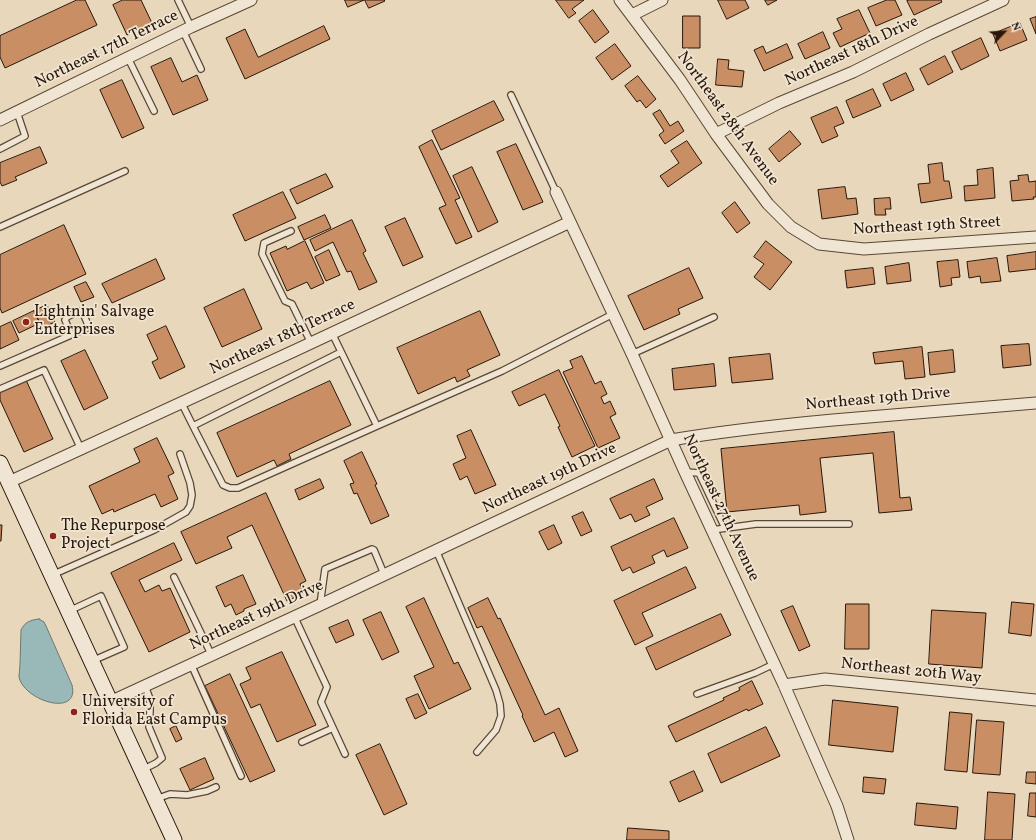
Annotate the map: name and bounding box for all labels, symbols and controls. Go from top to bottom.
street label: Northeast 17th Terrace [32,7,182,93]
north arrow [984,12,1024,52]
street label: Northeast 18th Drive [782,13,922,91]
text: N [1007,20,1024,34]
street label: Northeast 28th Avenue [672,48,782,190]
street label: Northeast 19th Street [852,214,1002,240]
street label: Northeast 18th Terrace [207,296,359,380]
place label: Lightnin' Salvage Enterprises [34,303,154,341]
marker: Lightnin' Salvage Enterprises [21,317,31,327]
street label: Northeast 19th Drive [805,384,951,416]
street label: Northeast 27th Avenue [677,431,763,585]
street label: Northeast 19th Drive [480,440,620,518]
place label: The Repurpose Project [61,517,166,555]
marker: The Repurpose Project [48,531,58,541]
street label: Northeast 19th Drive [187,577,327,655]
street label: Northeast 20th Way [840,655,982,689]
place label: University of Florida East Campus [82,693,227,731]
marker: University of Florida East Campus [69,707,79,717]

